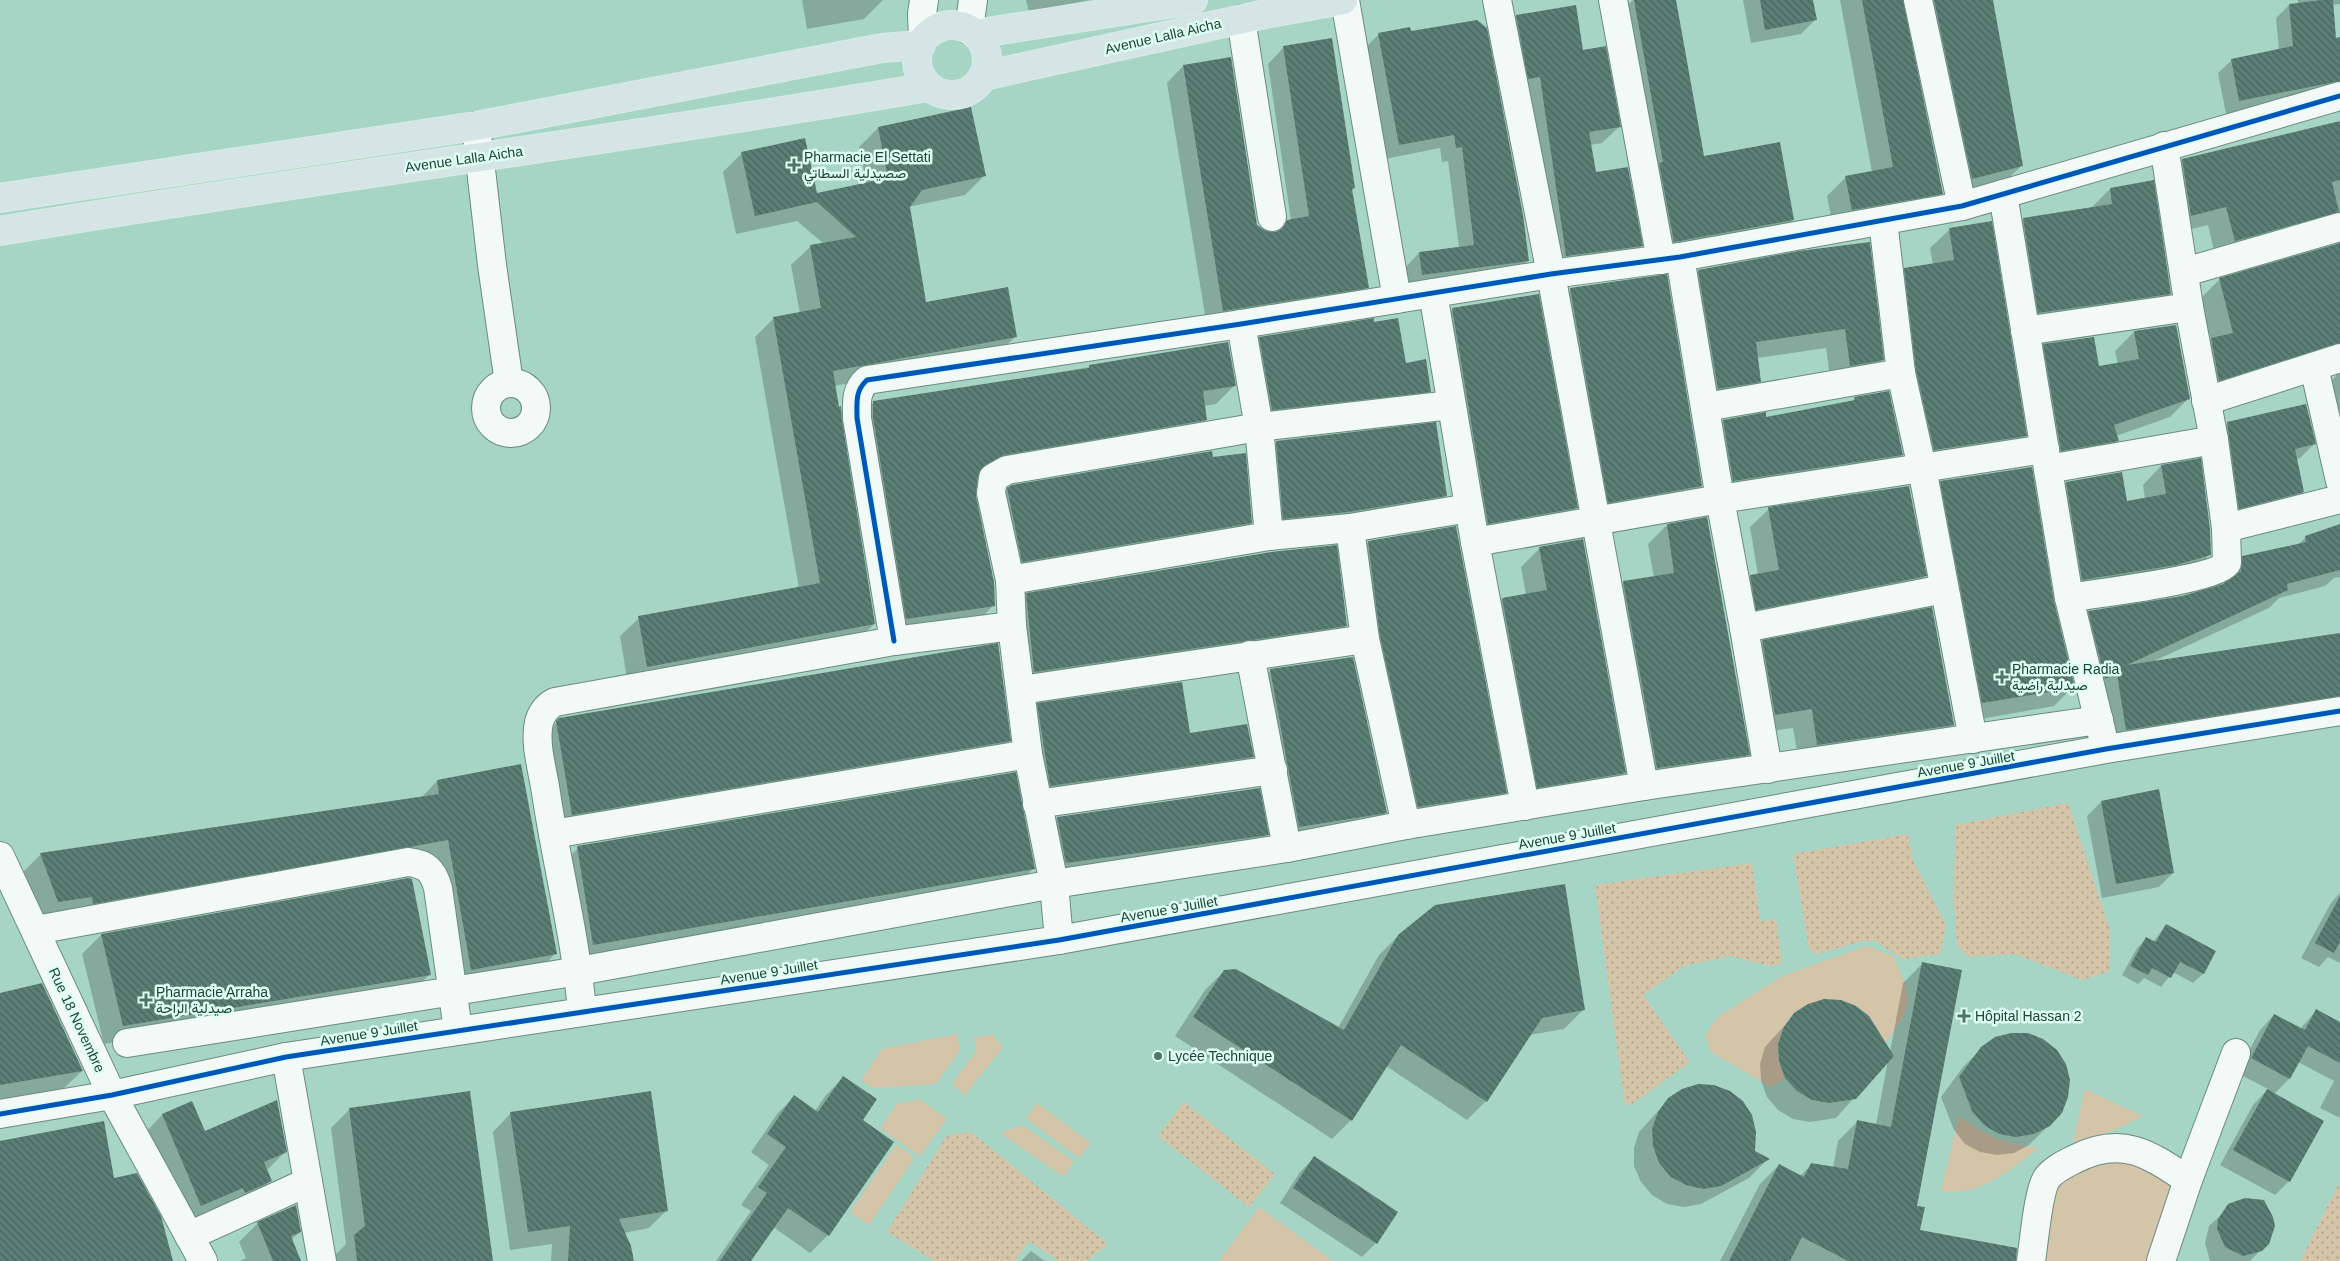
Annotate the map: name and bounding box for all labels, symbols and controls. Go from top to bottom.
street label: Avenue Lalla Aicha [1103,15,1223,57]
street label: Avenue Lalla Aicha [404,143,524,175]
place label: Pharmacie El Settati صصيدلية السطاتي [804,149,931,185]
marker: Pharmacie El Settati صصيدلية السطاتي [788,159,800,171]
place label: Pharmacie Radia صيدلية راضية [2012,661,2120,694]
marker: Pharmacie Radia صيدلية راضية [1996,671,2008,683]
street label: Avenue 9 Juillet [1916,748,2016,780]
street label: Avenue 9 Juillet [1517,820,1617,852]
street label: Avenue 9 Juillet [1119,893,1219,925]
street label: Avenue 9 Juillet [719,956,819,988]
street label: Rue 18 Novembre [46,965,108,1075]
place label: Pharmacie Arraha صيدلية الراحة [156,984,268,1017]
marker: Pharmacie Arraha صيدلية الراحة [140,994,152,1006]
place label: Hôpital Hassan 2 [1975,1008,2082,1024]
marker: Hôpital Hassan 2 [1957,1009,1971,1023]
street label: Avenue 9 Juillet [319,1017,419,1049]
place label: Lycée Technique [1168,1048,1273,1064]
marker: Lycée Technique [1152,1050,1164,1062]

